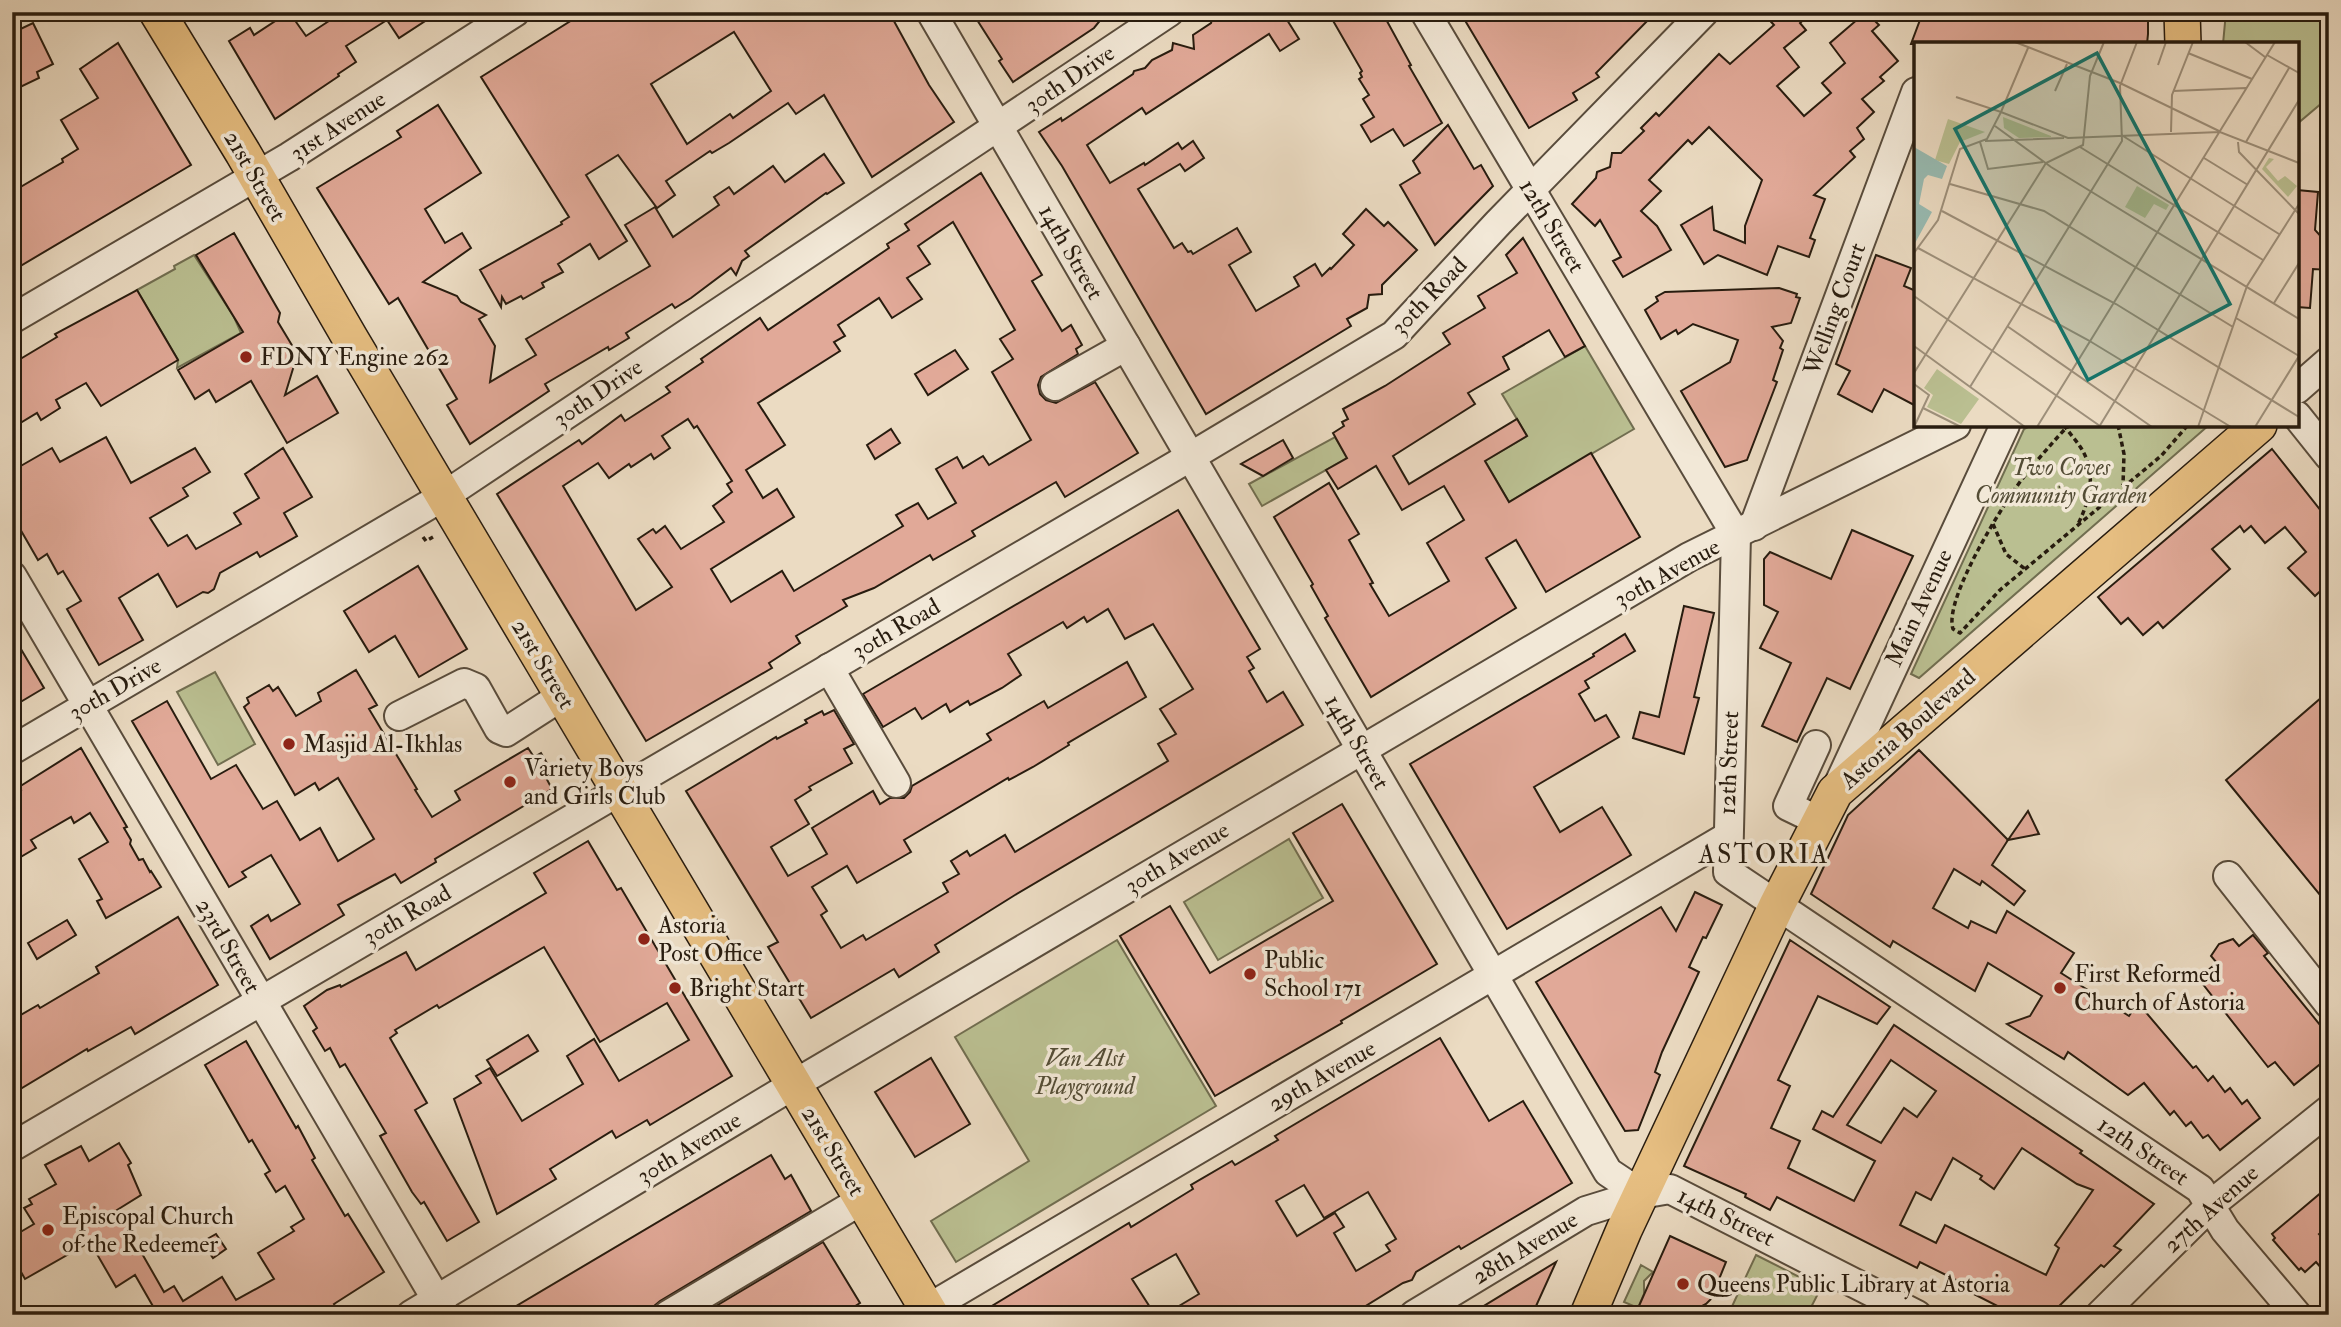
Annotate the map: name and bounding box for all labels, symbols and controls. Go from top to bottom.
street label: 30th Drive [1019,38,1121,120]
inset map [1914,42,2299,427]
street label: 31st Avenue [284,84,392,168]
street label: 21st Street [217,125,293,227]
street label: 12th Street [1512,173,1592,279]
street label: 14th Street [1031,199,1111,305]
street label: Welling Court [1796,238,1873,380]
street label: 30th Road [1384,250,1474,342]
place label: FDNY Engine 262 [260,342,449,373]
marker: FDNY Engine 262 [238,349,254,365]
street label: 30th Drive [547,352,649,434]
park label: Two Coves Community Garden [1975,452,2147,511]
street label: 30th Avenue [1609,531,1725,615]
street label: Main Avenue [1878,544,1960,672]
street label: 30th Road [846,591,946,667]
street label: 21st Street [504,613,582,715]
street label: 30th Drive [63,650,167,728]
street label: Astoria Boulevard [1833,662,1982,797]
street label: 14th Street [1317,689,1397,795]
street label: 12th Street [1712,710,1746,816]
place label: Masjid Al-Ikhlas [303,729,462,760]
marker: Masjid Al-Ikhlas [281,736,297,752]
place label: Variety Boys and Girls Club [524,753,666,812]
marker: Variety Boys and Girls Club [502,774,518,790]
street label: 30th Avenue [1119,815,1235,901]
district label: ASTORIA [1698,839,1829,871]
street label: 30th Road [357,877,457,953]
street label: 23rd Street [188,893,268,999]
place label: Astoria Post Office [657,910,763,969]
marker: Astoria Post Office [636,931,652,947]
place label: Public School 171 [1264,945,1362,1004]
place label: First Reformed Church of Astoria [2074,959,2246,1018]
marker: Public School 171 [1242,966,1258,982]
place label: Bright Start [689,973,805,1004]
marker: Bright Start [667,980,683,996]
marker: First Reformed Church of Astoria [2052,980,2068,996]
street label: 29th Avenue [1263,1033,1381,1119]
park label: Van Alst Playground [1034,1043,1137,1102]
street label: 21st Street [794,1100,872,1202]
street label: 30th Avenue [631,1105,747,1191]
street label: 12th Street [2091,1109,2195,1193]
street label: 27th Avenue [2157,1158,2265,1260]
street label: 14th Street [1672,1180,1780,1254]
place label: Episcopal Church of the Redeemer [62,1201,234,1260]
street label: 28th Avenue [1466,1204,1584,1292]
marker: Episcopal Church of the Redeemer [40,1222,56,1238]
place label: Queens Public Library at Astoria [1697,1269,2011,1300]
marker: Queens Public Library at Astoria [1675,1276,1691,1292]

